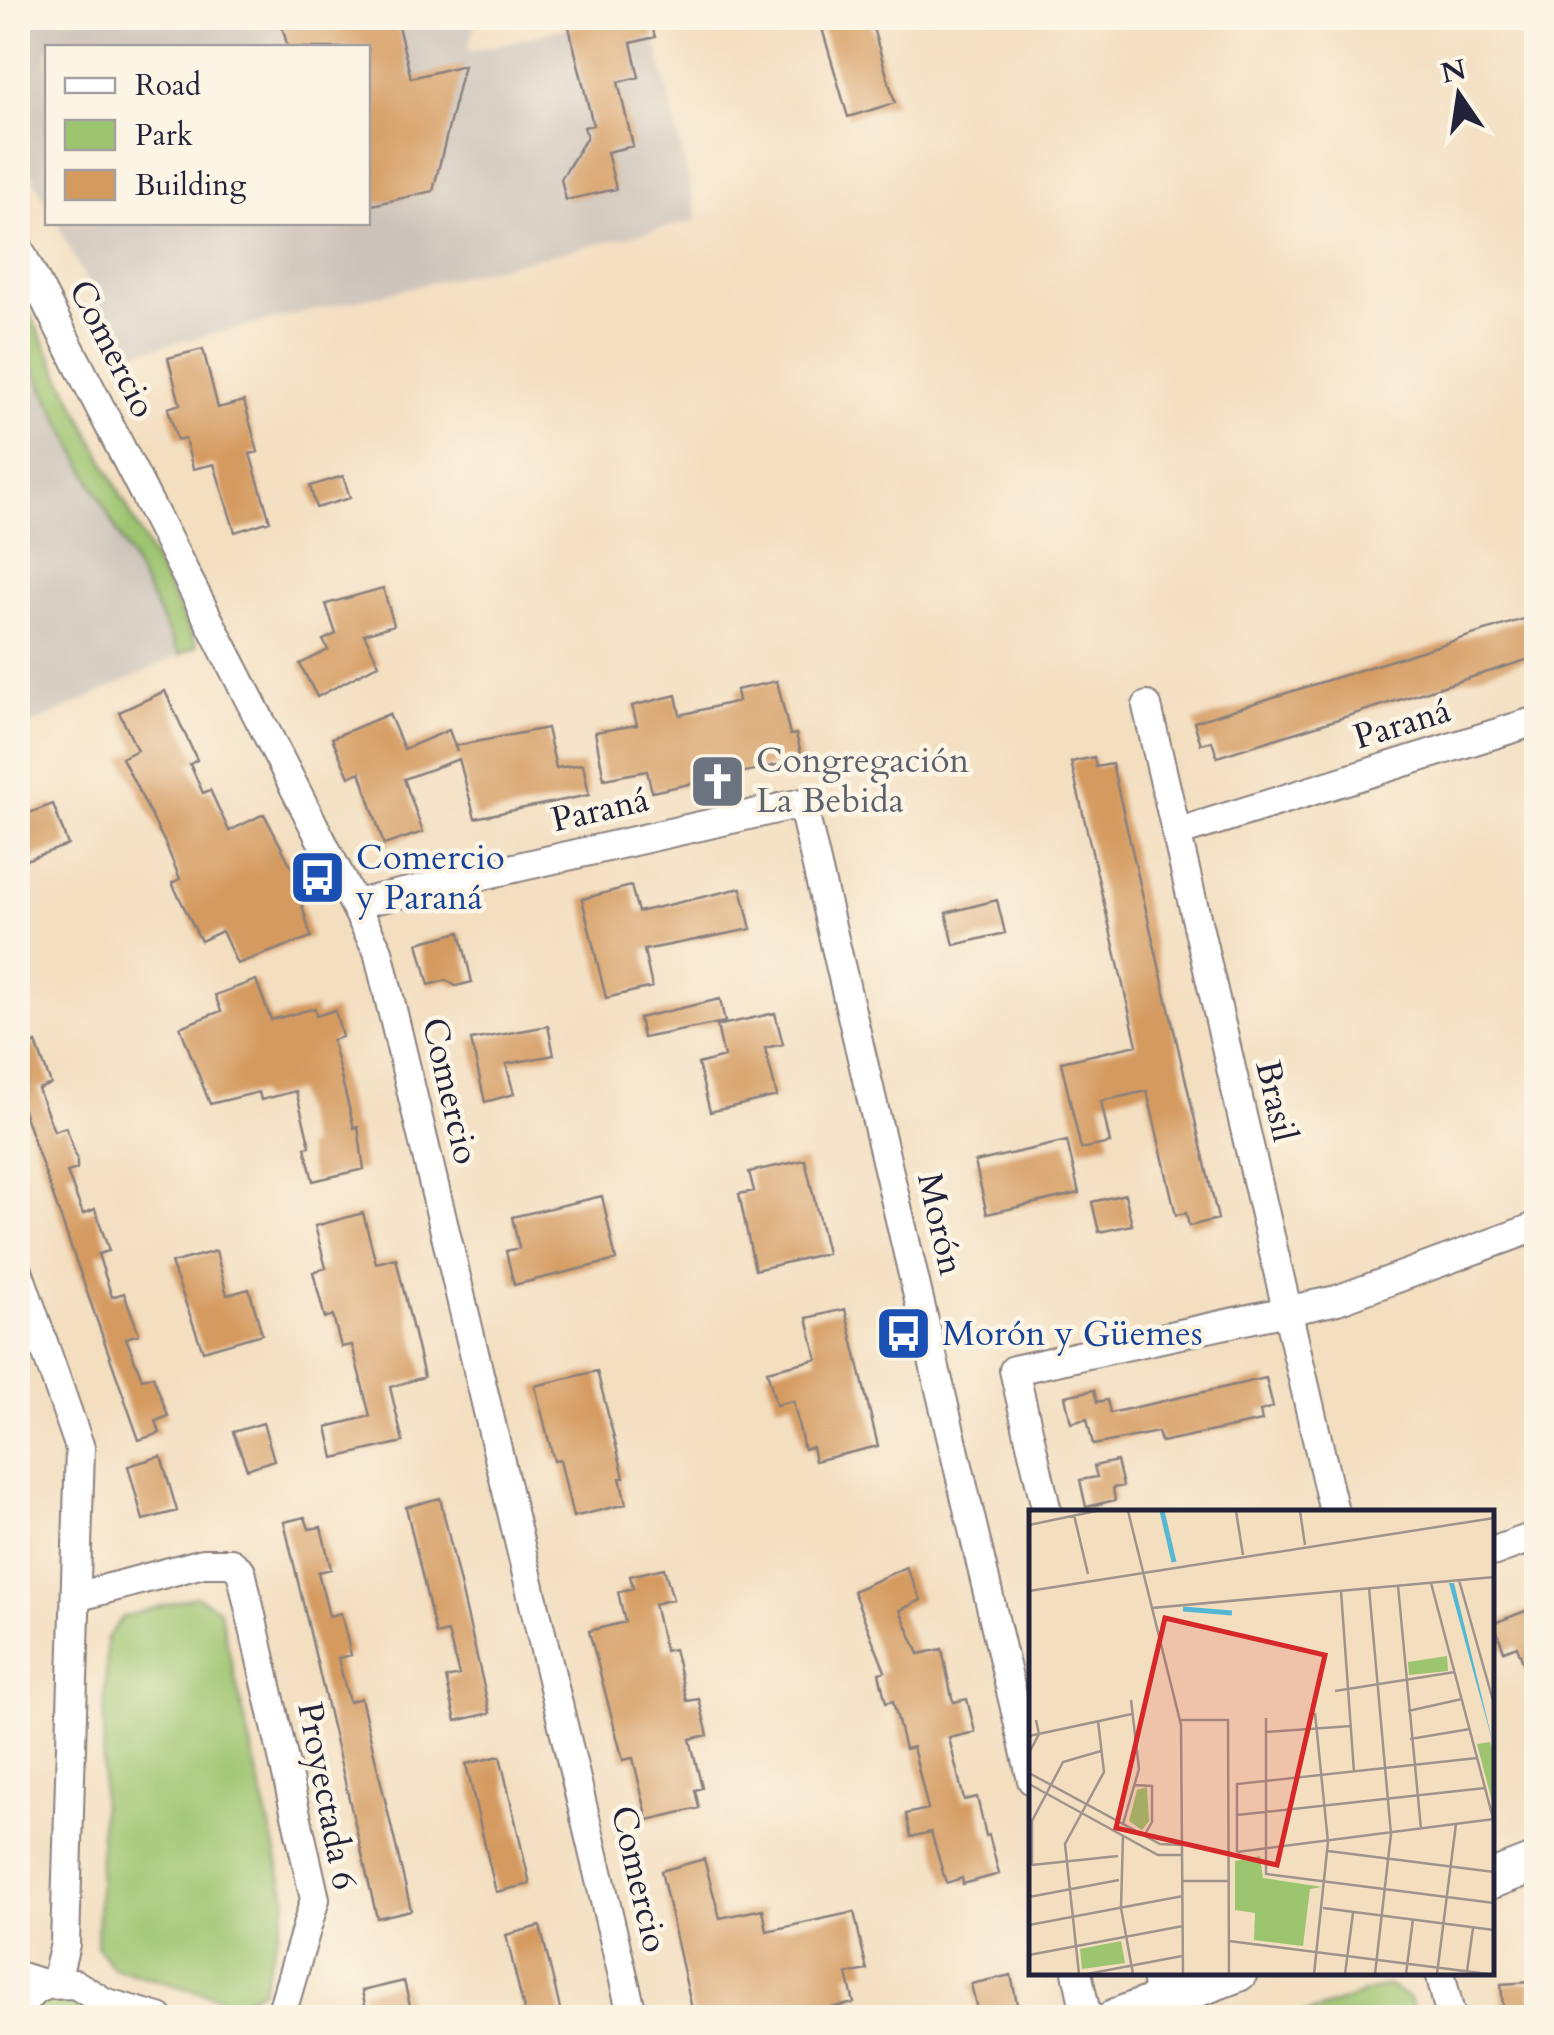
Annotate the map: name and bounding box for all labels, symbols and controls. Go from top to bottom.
legend [45,45,370,225]
north arrow [1409,45,1509,145]
text: N [1437,50,1470,93]
text: Road [135,65,201,106]
text: Park [135,115,193,156]
text: Building [135,165,246,206]
street label: Comercio [57,272,167,426]
street label: Paraná [1348,687,1456,761]
place label: Congregación La Bebida [756,737,969,825]
church icon: Congregación La Bebida [687,751,747,811]
street label: Paraná [546,776,654,844]
place label: Comercio y Paraná [355,834,505,922]
bus stop icon: Comercio y Paraná [287,848,347,908]
street label: Comercio [410,1013,490,1169]
street label: Brasil [1243,1056,1309,1147]
street label: Morón [905,1168,975,1280]
bus stop icon: Morón y Güemes [873,1304,933,1364]
place label: Morón y Güemes [942,1310,1203,1358]
inset map [1029,1510,1494,1975]
street label: Proyectada 6 [285,1698,369,1894]
street label: Comercio [599,1801,679,1957]

